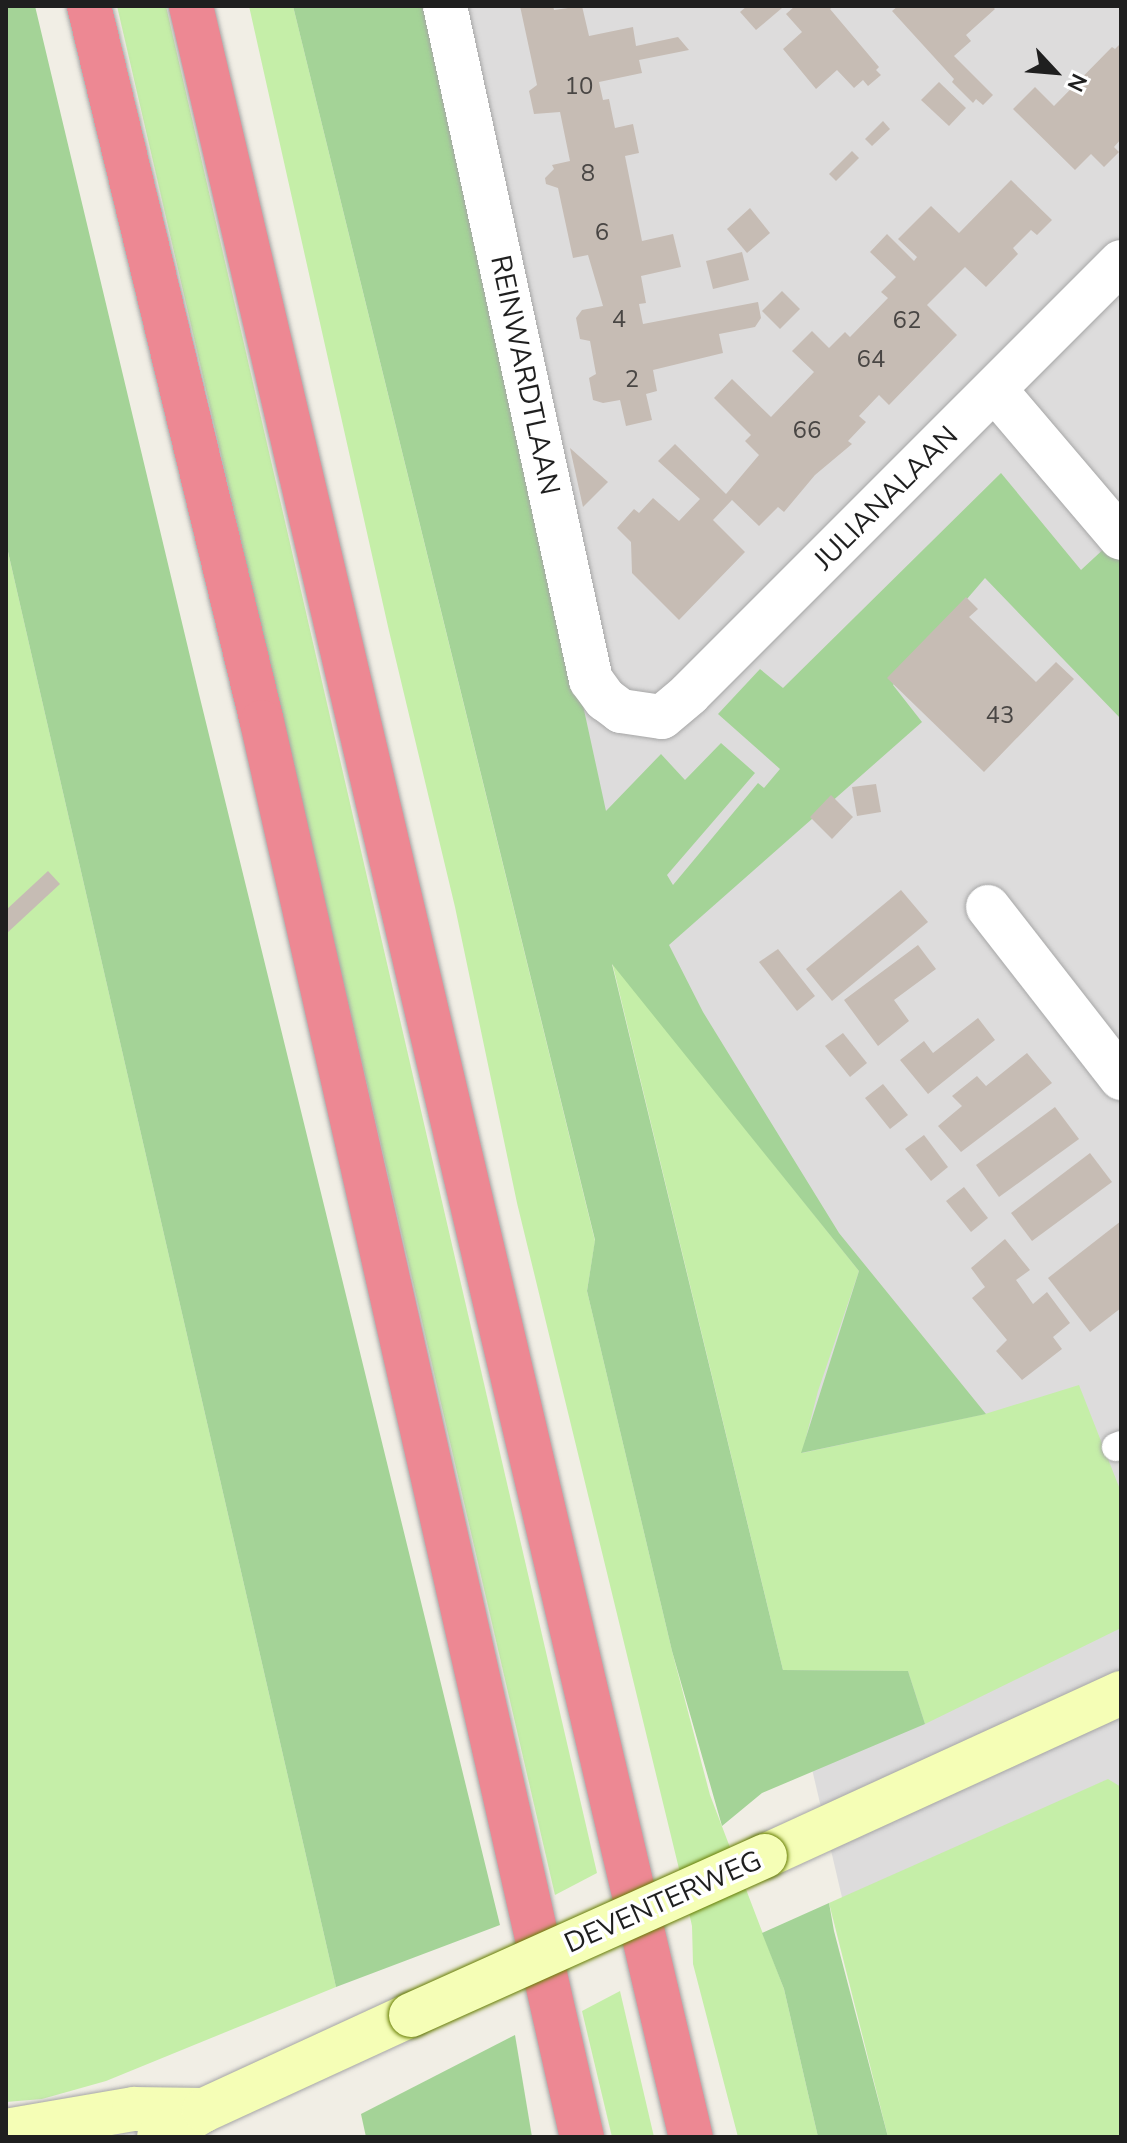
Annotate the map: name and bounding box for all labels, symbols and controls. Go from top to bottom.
north arrow [1015,32,1095,112]
text: N [1059,69,1094,96]
house number: 10 [565,73,593,101]
house number: 8 [581,160,595,188]
house number: 6 [595,219,609,247]
street label: REINWARDTLAAN [483,252,567,498]
house number: 4 [612,306,626,334]
house number: 62 [893,307,921,335]
house number: 64 [857,346,885,374]
house number: 2 [625,366,639,394]
house number: 66 [793,417,821,445]
street label: JULIANALAAN [807,419,965,577]
house number: 43 [986,702,1014,730]
street label: DEVENTERWEG [559,1843,767,1961]

